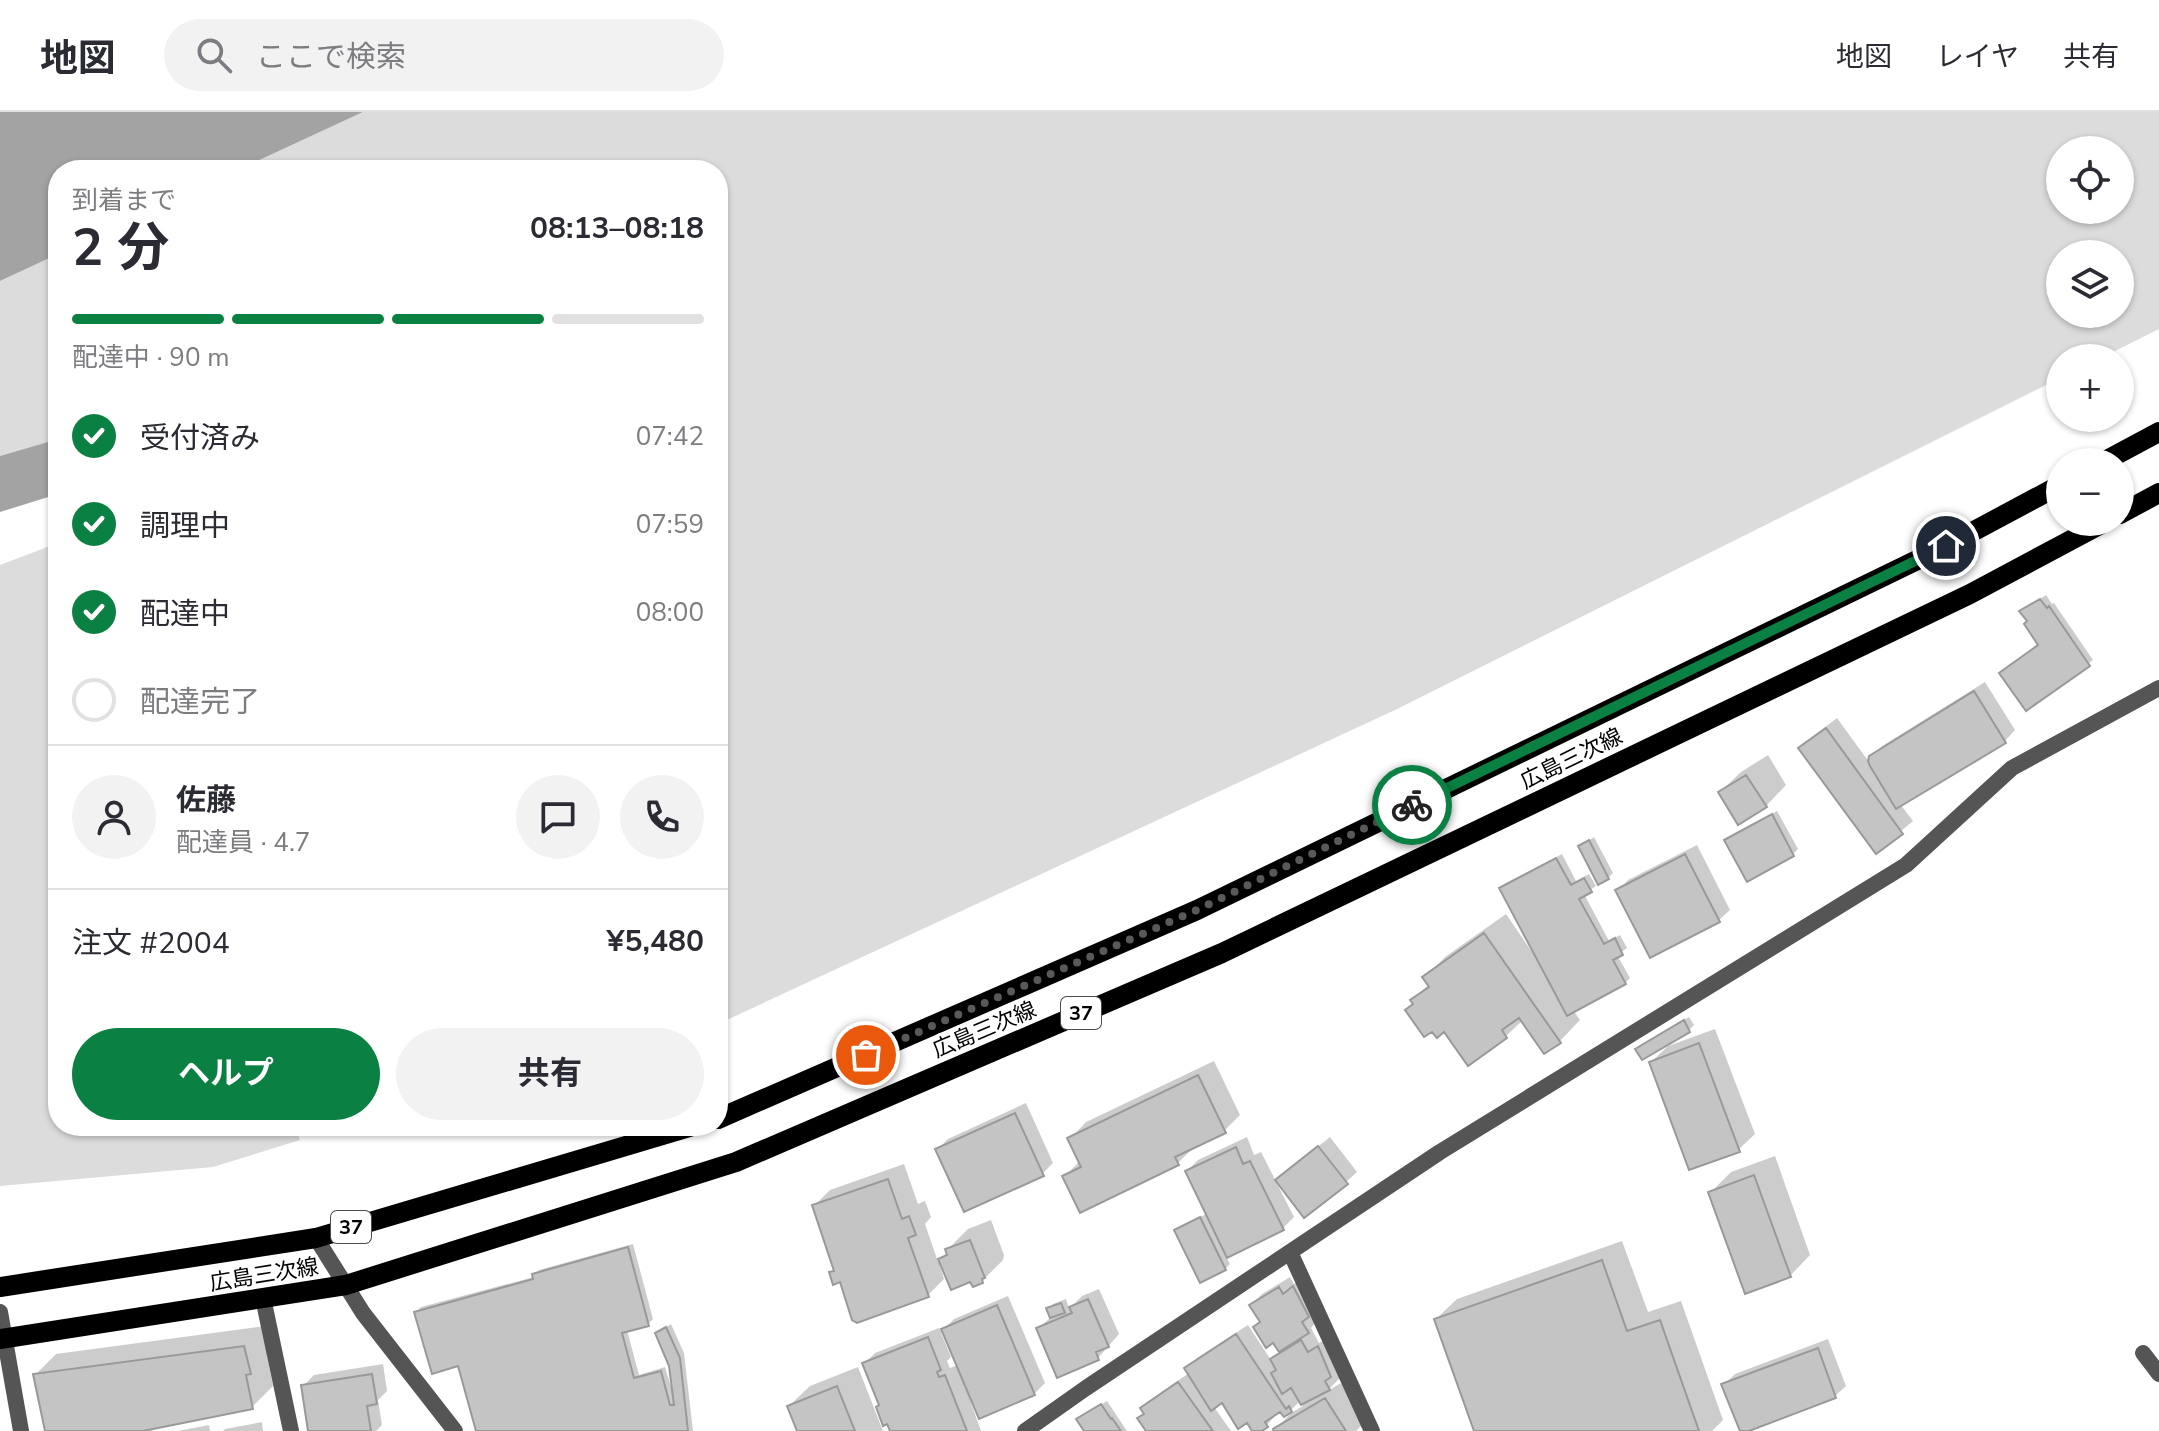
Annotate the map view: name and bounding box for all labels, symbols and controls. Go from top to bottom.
search box [164,19,724,91]
text: 地図 [40,33,116,84]
icon: search [192,33,236,77]
text: ここで検索 [256,37,406,78]
text: 地図 [1836,38,1892,76]
text: レイヤ [1936,38,2019,76]
text: 共有 [2063,38,2119,76]
map controls [2046,136,2134,536]
button: locate [2046,136,2134,224]
text: 到着まで [72,183,176,218]
text: 08:13–08:18 [530,208,704,249]
text: 2 分 [72,212,169,283]
button: layers [2046,240,2134,328]
text: 配達中 · 90 m [72,340,229,375]
button: + [2046,344,2134,432]
icon: check [72,414,116,458]
text: 受付済み [140,418,260,459]
text: 07:42 [636,419,704,454]
button: − [2046,448,2134,536]
icon: check [72,502,116,546]
text: 調理中 [140,506,230,547]
text: 07:59 [636,507,704,542]
pin [1912,512,1980,580]
icon: home [1924,524,1968,568]
icon: check [72,590,116,634]
text: 配達中 [140,594,230,635]
text: 08:00 [636,595,704,630]
text: 配達完了 [140,682,260,723]
street label: 広島三次線 [1515,721,1627,796]
courier [1372,765,1452,845]
button: person [72,775,156,859]
button: chat [516,775,600,859]
button: phone [620,775,704,859]
text: 佐藤 [176,780,236,821]
icon: bike [1390,783,1434,827]
text: 配達員 · 4.7 [176,825,310,860]
text: ¥5,480 [607,921,704,962]
text: 注文 #2004 [72,923,230,964]
street label: 広島三次線 [928,995,1041,1065]
road number: 37 [1061,997,1101,1029]
pin [832,1021,900,1089]
button: ヘルプ [72,1028,380,1120]
button: 共有 [396,1028,704,1120]
icon: bag [844,1033,888,1077]
road number: 37 [331,1211,371,1243]
street label: 広島三次線 [207,1252,321,1298]

